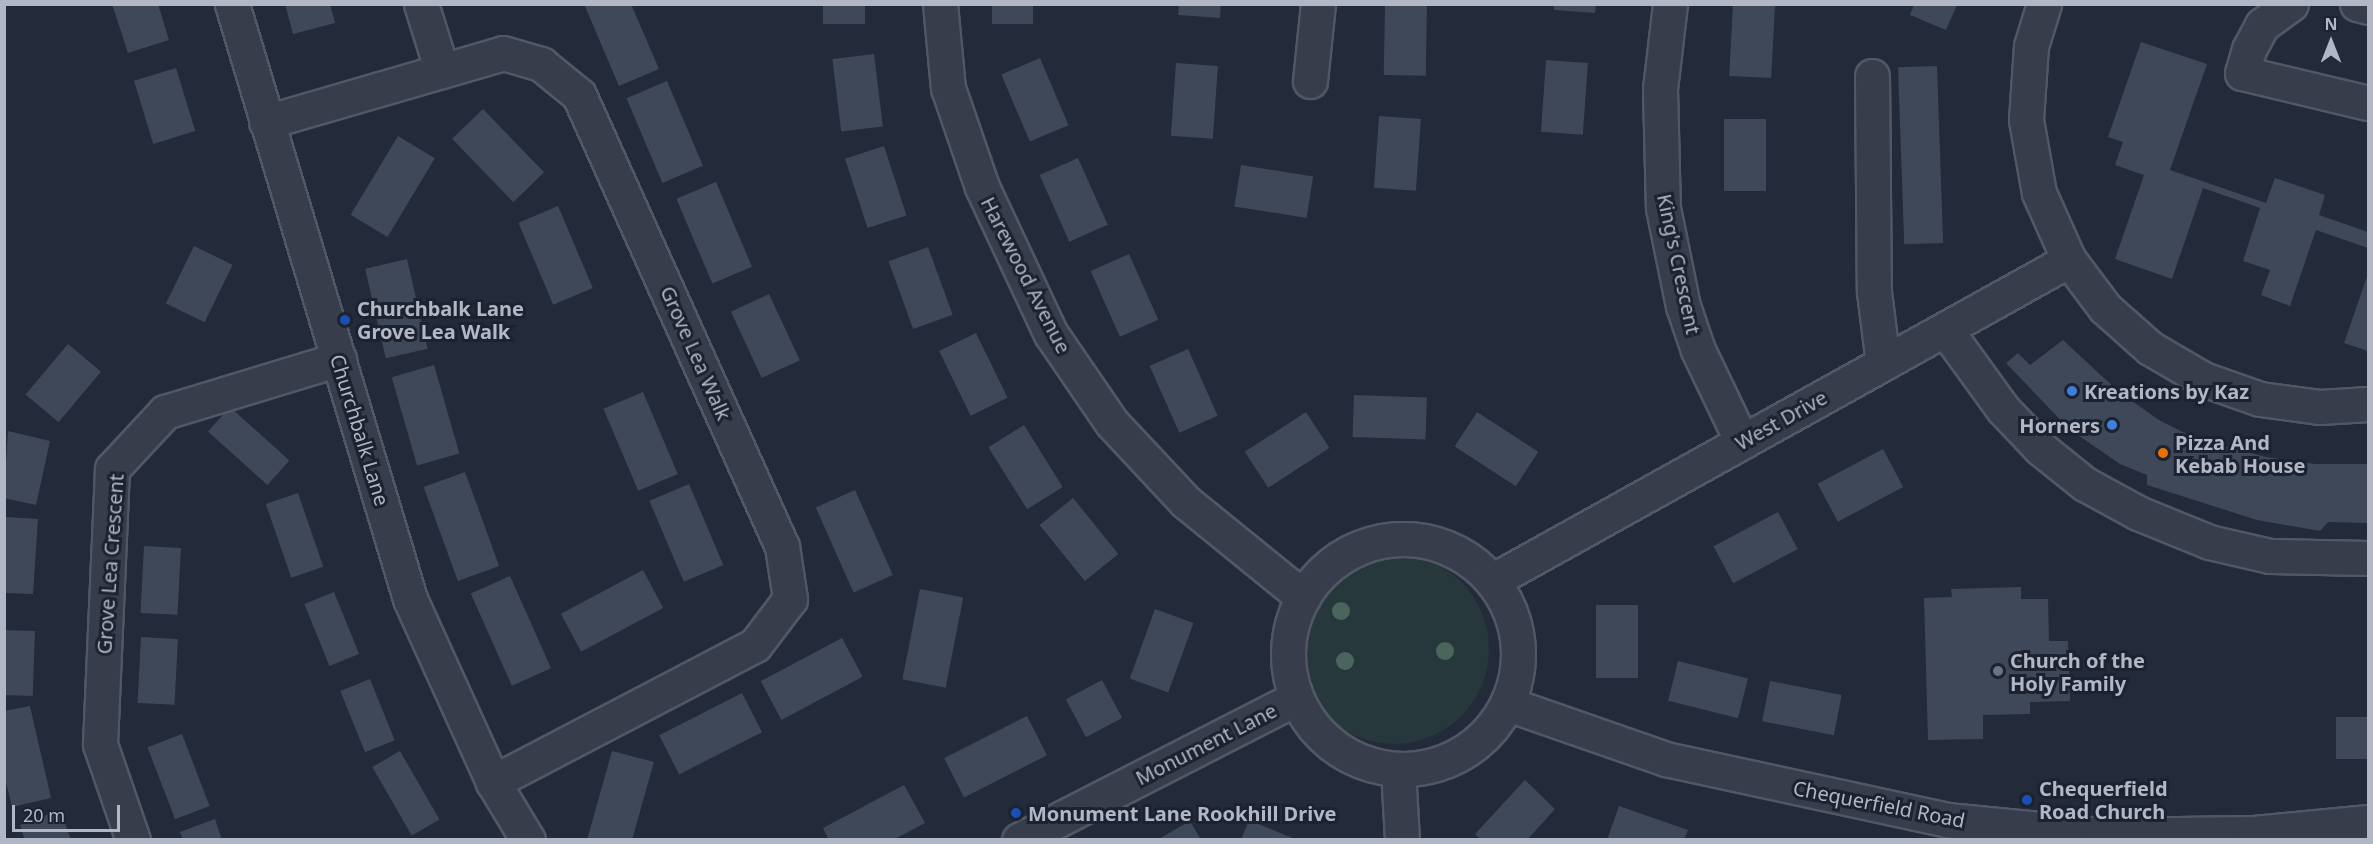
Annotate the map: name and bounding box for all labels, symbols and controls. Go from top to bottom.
north arrow [2301,12,2361,72]
text: N [2324,13,2338,35]
street label: King's Crescent [1652,192,1706,336]
street label: Harewood Avenue [976,193,1076,357]
street label: Grove Lea Walk [656,282,736,424]
place label: Churchbalk Lane Grove Lea Walk [357,296,524,343]
marker: Churchbalk Lane Grove Lea Walk [338,313,352,327]
street label: Churchbalk Lane [326,351,394,509]
place label: Kreations by Kaz [2084,379,2249,403]
marker: Kreations by Kaz [2065,384,2079,398]
street label: West Drive [1731,385,1831,455]
place label: Horners [2019,413,2100,437]
marker: Horners [2105,418,2119,432]
place label: Pizza And Kebab House [2175,430,2305,477]
marker: Pizza And Kebab House [2156,446,2170,460]
street label: Grove Lea Crescent [92,473,128,655]
place label: Church of the Holy Family [2010,648,2145,695]
marker: Church of the Holy Family [1991,664,2005,678]
street label: Monument Lane [1131,698,1281,790]
street label: Chequerfield Road [1791,776,1967,832]
place label: Chequerfield Road Church [2039,777,2168,824]
scale bar [15,793,123,831]
marker: Chequerfield Road Church [2020,793,2034,807]
place label: Monument Lane Rookhill Drive [1028,801,1337,825]
text: 20 m [23,803,65,827]
marker: Monument Lane Rookhill Drive [1009,806,1023,820]

